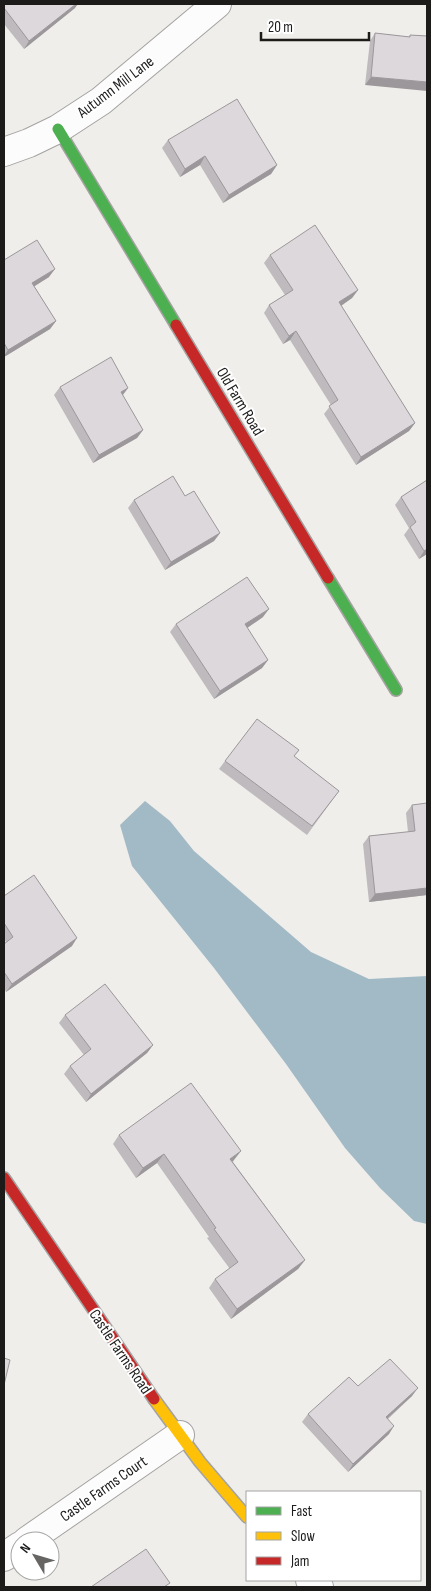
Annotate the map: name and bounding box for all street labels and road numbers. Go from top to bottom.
street label: Autumn Mill Lane [73,52,158,123]
street label: Old Farm Road [212,364,267,439]
street label: Castle Farms Road [84,1306,155,1398]
street label: Castle Farms Court [57,1452,151,1526]

